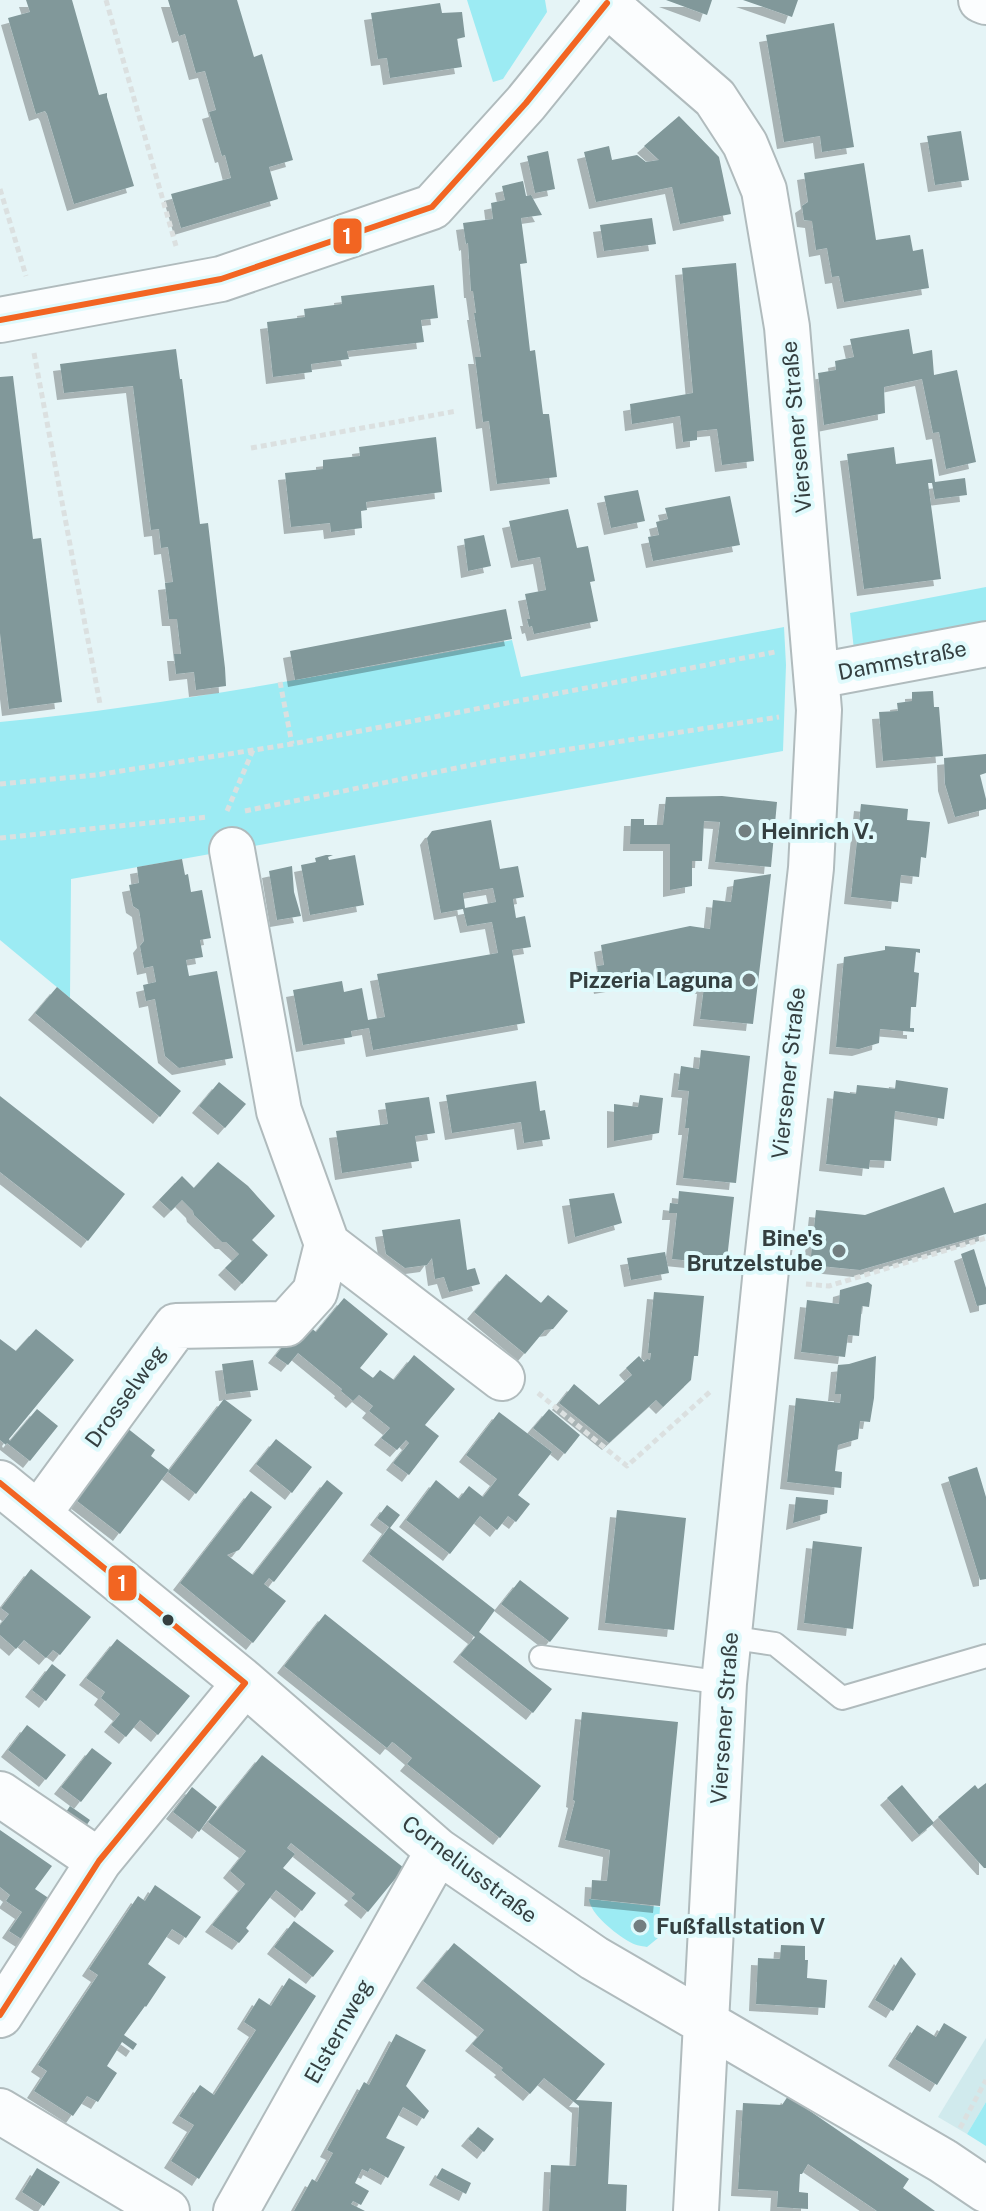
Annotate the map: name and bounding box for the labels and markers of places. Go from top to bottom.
place label: Heinrich V. [761,818,874,844]
marker: Heinrich V. [736,822,754,840]
place label: Pizzeria Laguna [568,967,733,993]
marker: Pizzeria Laguna [740,971,758,989]
place label: Bine's Brutzelstube [686,1225,823,1276]
marker: Bine's Brutzelstube [830,1242,848,1260]
unlabelled marker [160,1612,176,1628]
place label: Fußfallstation V [656,1913,826,1939]
marker: Fußfallstation V [631,1917,649,1935]

